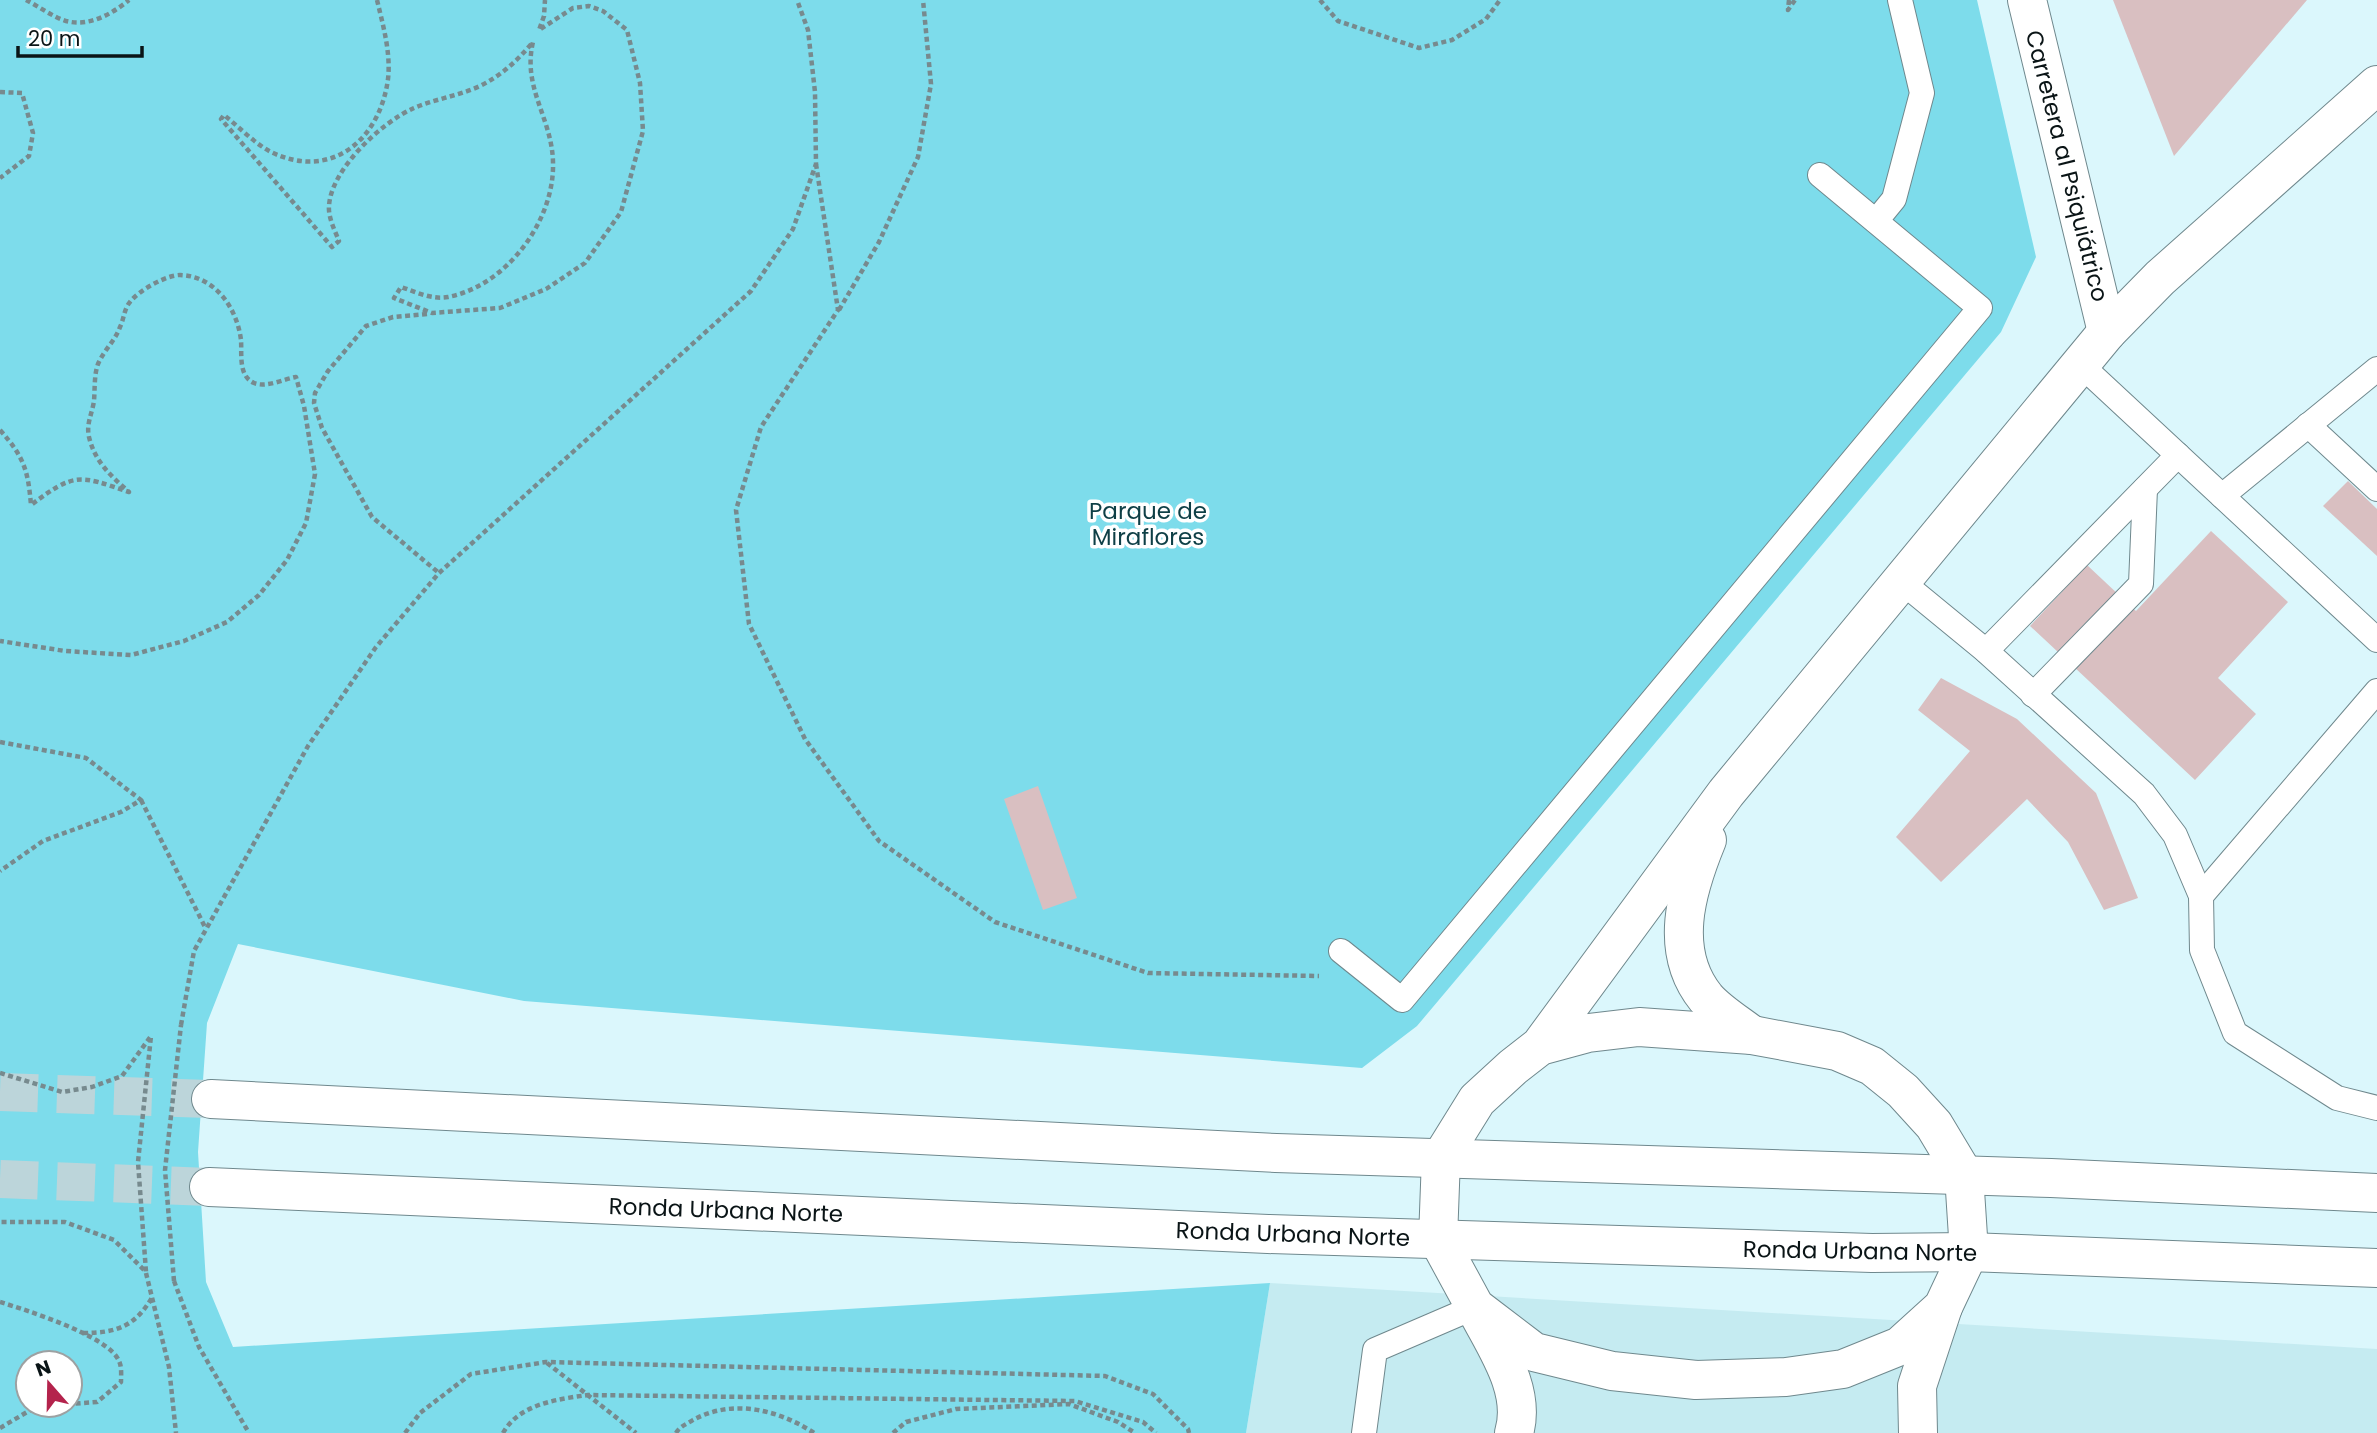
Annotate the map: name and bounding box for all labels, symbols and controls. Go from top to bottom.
scale bar [18,14,142,58]
text: 20 m [28,24,81,53]
street label: Carretera al Psiquiátrico [2018,27,2116,305]
park label: Parque de Miraflores [1089,495,1207,553]
street label: Ronda Urbana Norte [608,1190,844,1230]
street label: Ronda Urbana Norte [1175,1214,1411,1254]
street label: Ronda Urbana Norte [1743,1233,1977,1269]
north arrow [14,1349,84,1419]
text: N [32,1353,55,1384]

